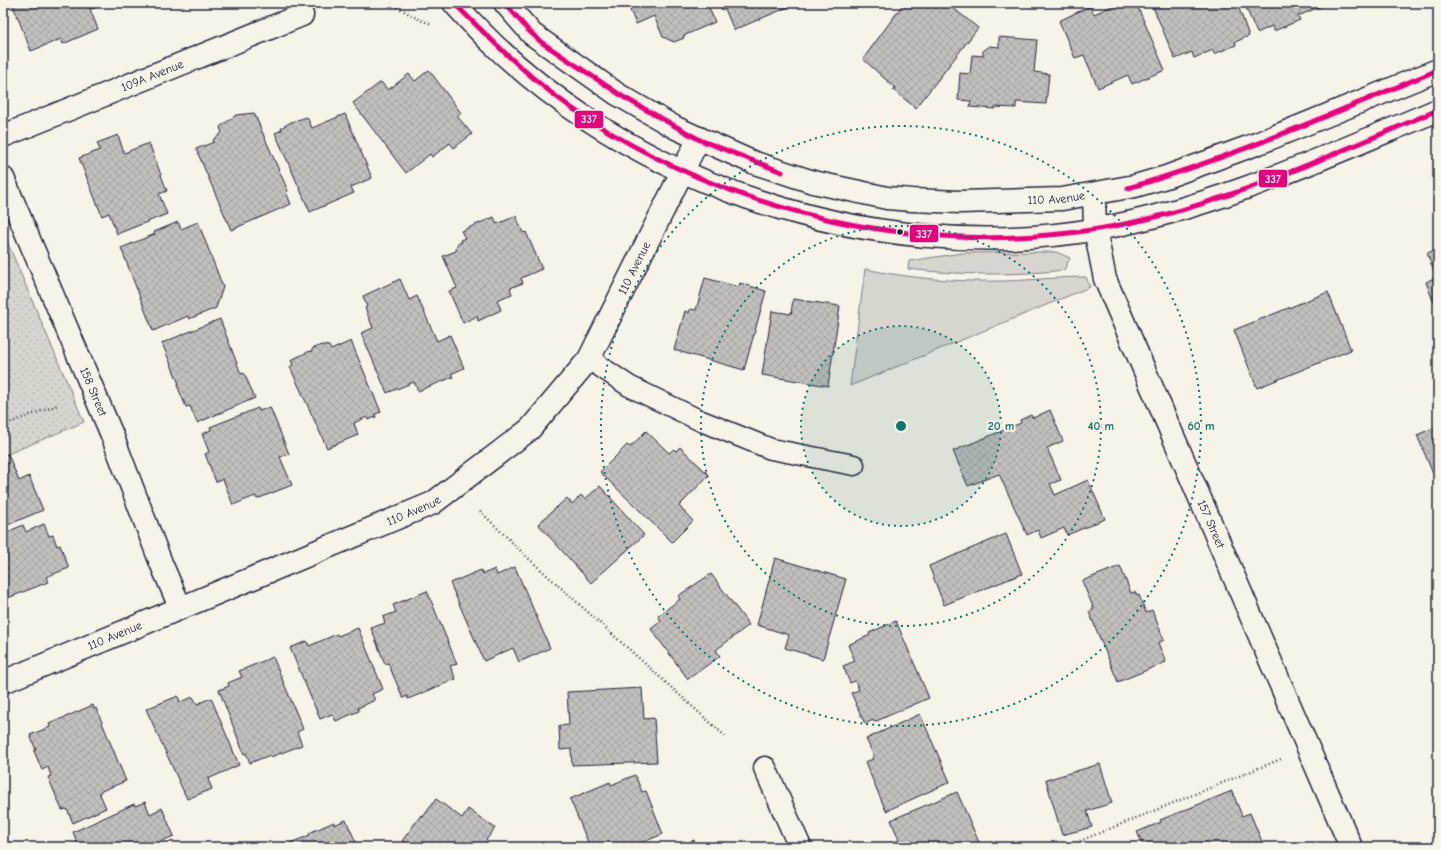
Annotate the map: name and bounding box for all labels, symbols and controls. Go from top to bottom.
street label: 109A Avenue [119,57,185,94]
line badge: 337 [574,110,604,129]
text: 337 [581,113,597,126]
line badge: 337 [1258,169,1288,188]
text: 337 [1265,173,1281,186]
street label: 110 Avenue [1028,188,1086,207]
line badge: 337 [909,224,939,243]
unlabelled marker [895,227,905,237]
text: 337 [916,228,932,241]
street label: 110 Avenue [615,239,653,297]
street label: 158 Street [77,365,110,419]
centre of rings [894,419,908,433]
text: 20 m [988,419,1014,433]
text: 40 m [1088,419,1114,433]
text: 60 m [1188,419,1214,433]
street label: 110 Avenue [385,493,444,528]
street label: 157 Street [1195,498,1228,551]
street label: 110 Avenue [86,618,144,653]

